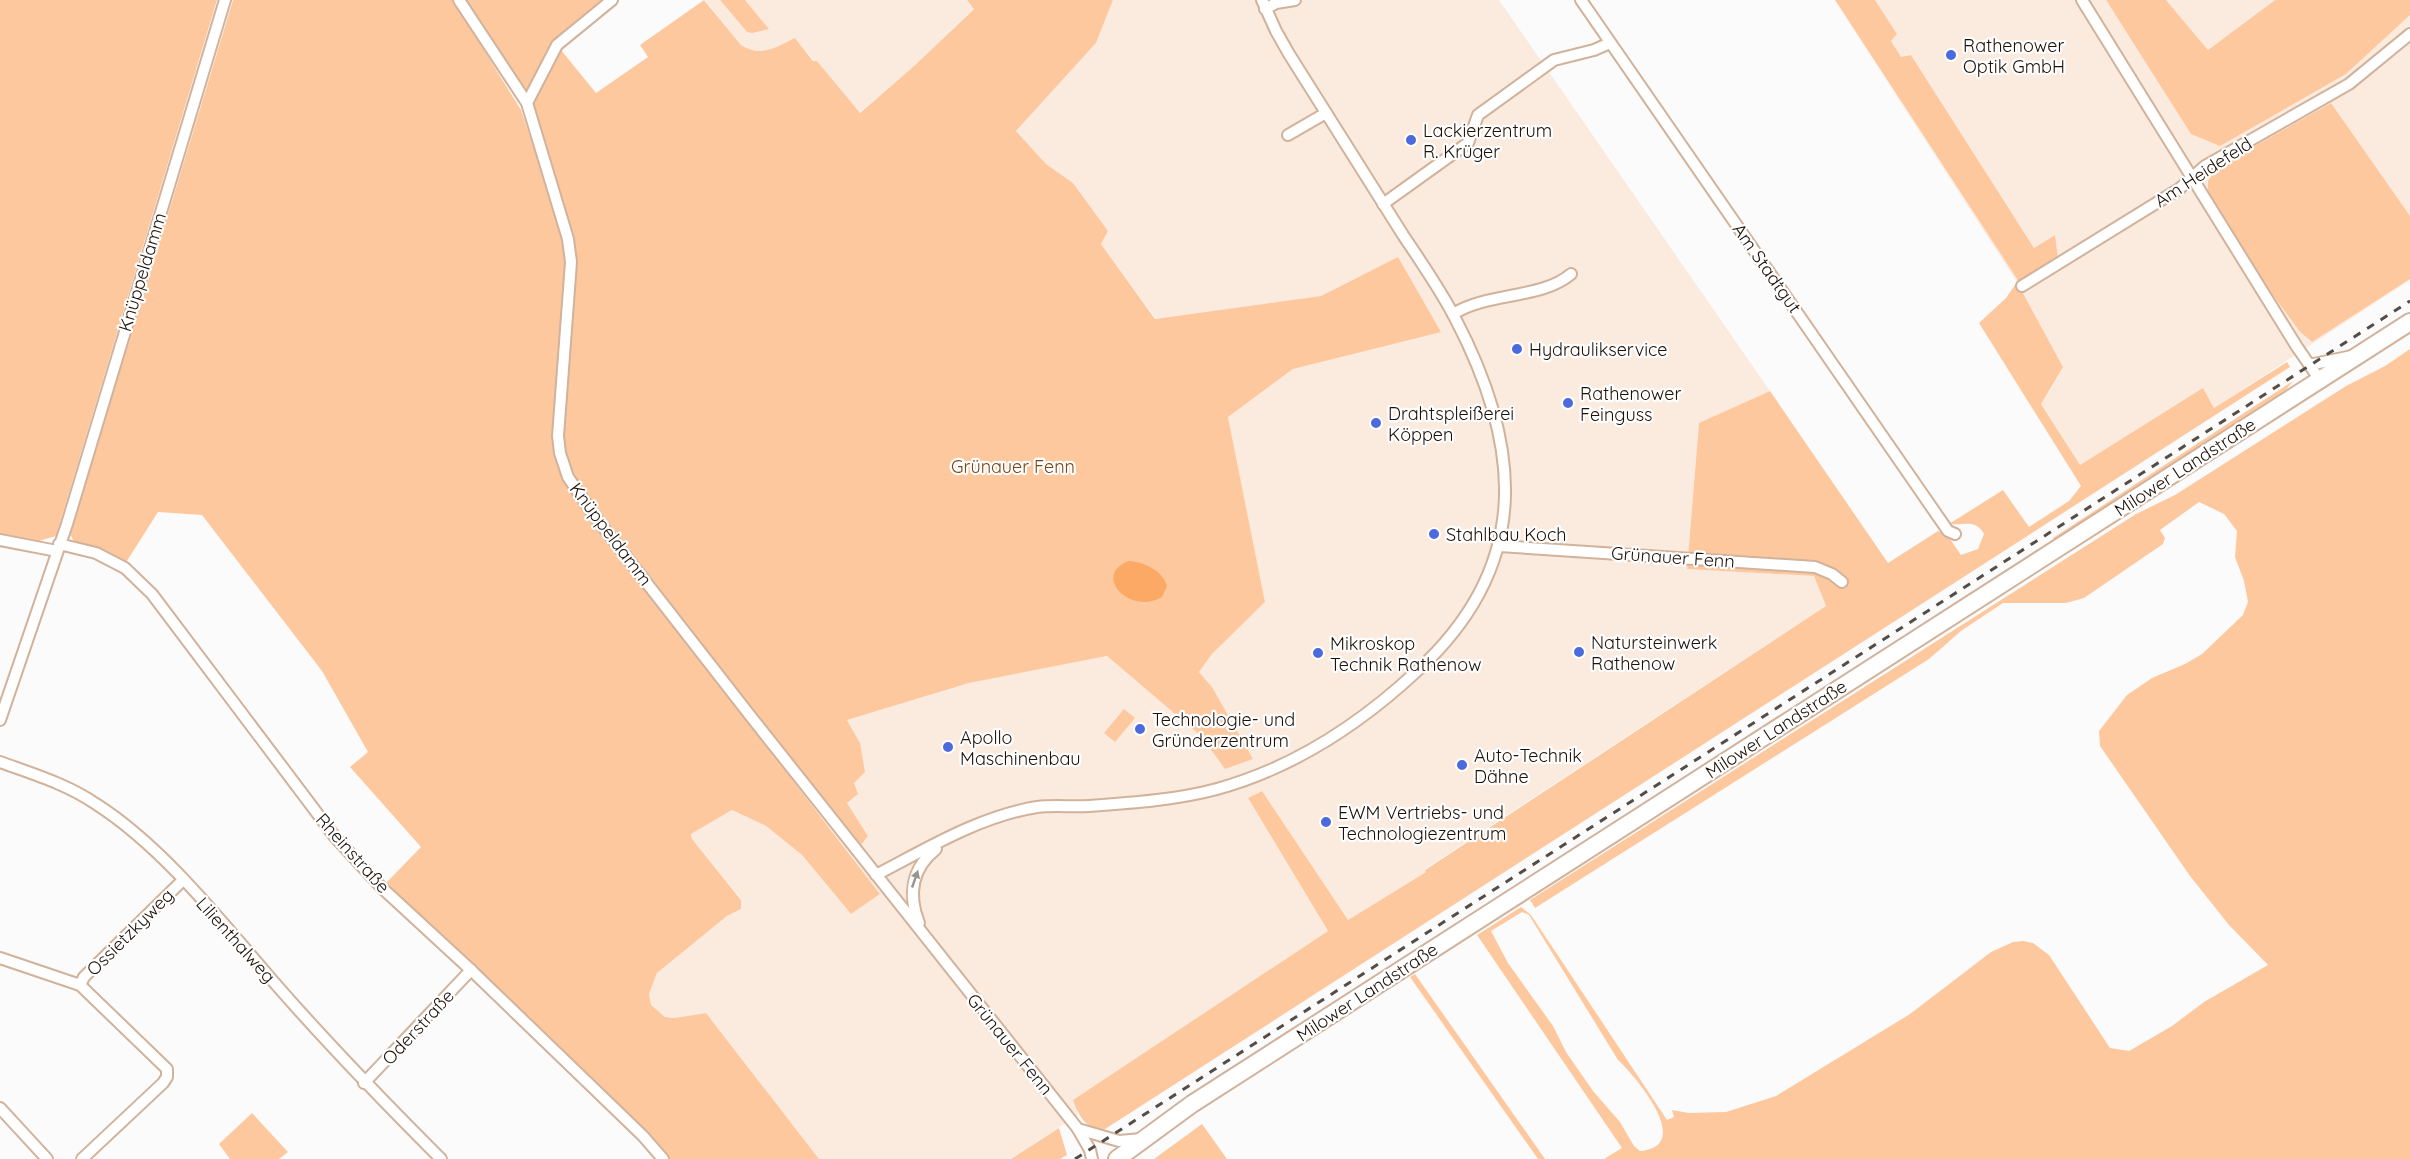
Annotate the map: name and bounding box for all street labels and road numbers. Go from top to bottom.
street label: Am Heidefeld [2150,132,2256,212]
street label: Knüppeldamm [113,210,171,334]
street label: Am Stadtgut [1728,219,1806,317]
street label: Milower Landstraße [2110,413,2260,521]
street label: Knüppeldamm [565,478,657,590]
street label: Grünauer Fenn [1610,541,1736,573]
street label: Milower Landstraße [1701,675,1851,783]
street label: Rheinstraße [311,808,395,898]
street label: Ossietzkyweg [82,884,178,980]
street label: Lilienthalweg [191,892,281,988]
street label: Milower Landstraße [1292,938,1442,1046]
street label: Oderstraße [377,984,459,1070]
street label: Grünauer Fenn [962,989,1058,1099]

